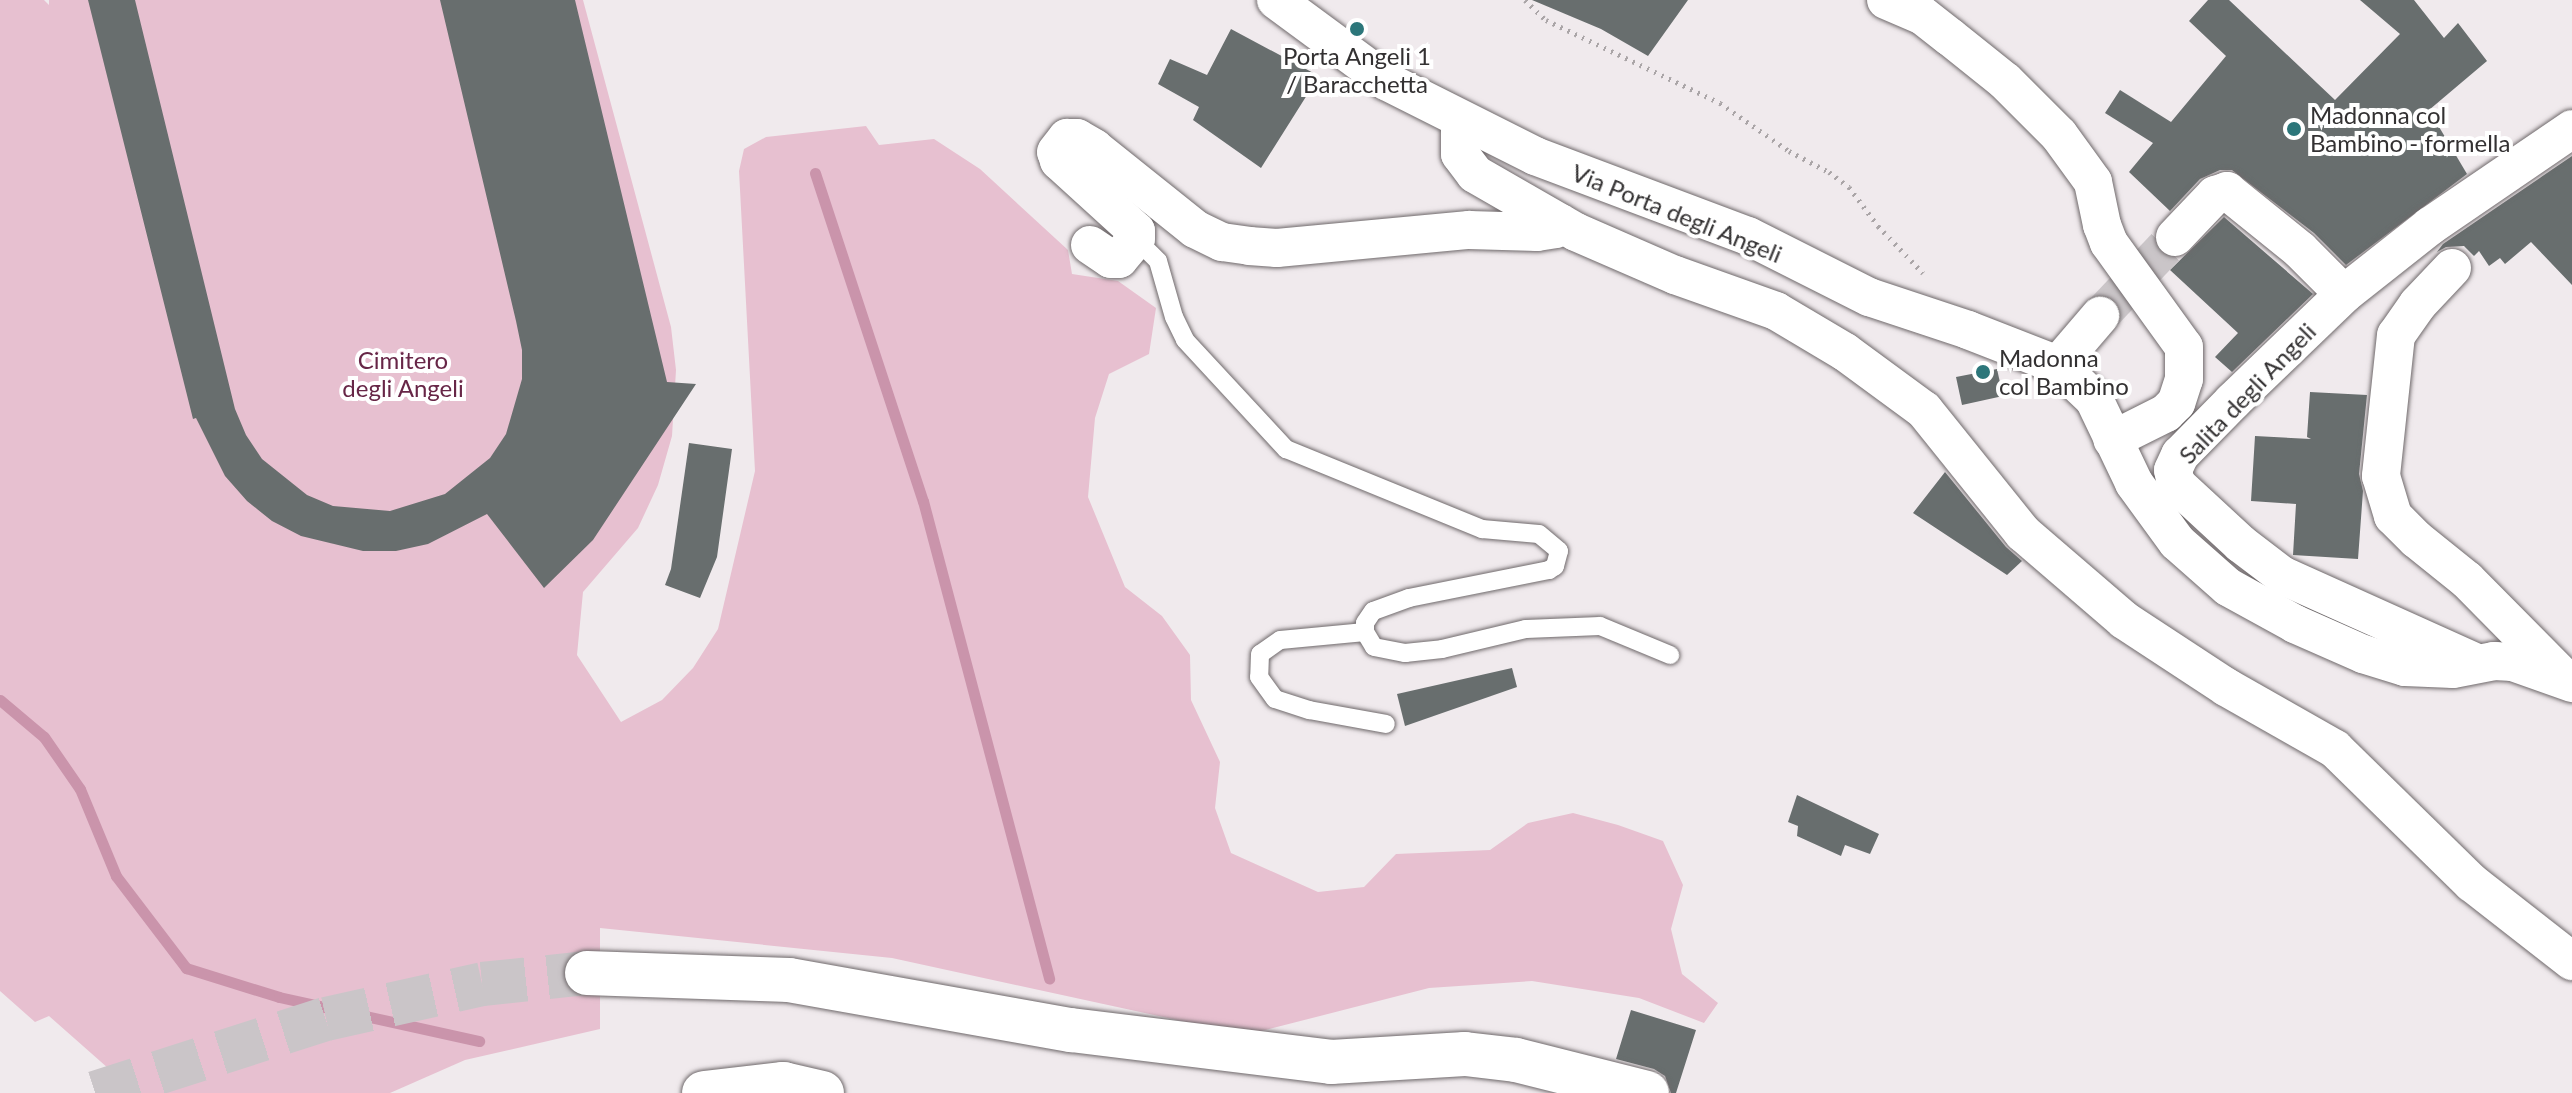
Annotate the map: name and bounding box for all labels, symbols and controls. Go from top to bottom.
marker: Porta Angeli 1 / Baracchetta [1348,20,1366,38]
place label: Porta Angeli 1 / Baracchetta [1283,42,1431,98]
place label: Madonna col Bambino - formella [2310,101,2510,157]
marker: Madonna col Bambino - formella [2285,120,2303,138]
street label: Via Porta degli Angeli [1567,158,1787,268]
street label: Salita degli Angeli [2172,316,2322,470]
place label: Madonna col Bambino [1999,344,2129,400]
park label: Cimitero degli Angeli [342,346,464,402]
marker: Madonna col Bambino [1974,363,1992,381]

